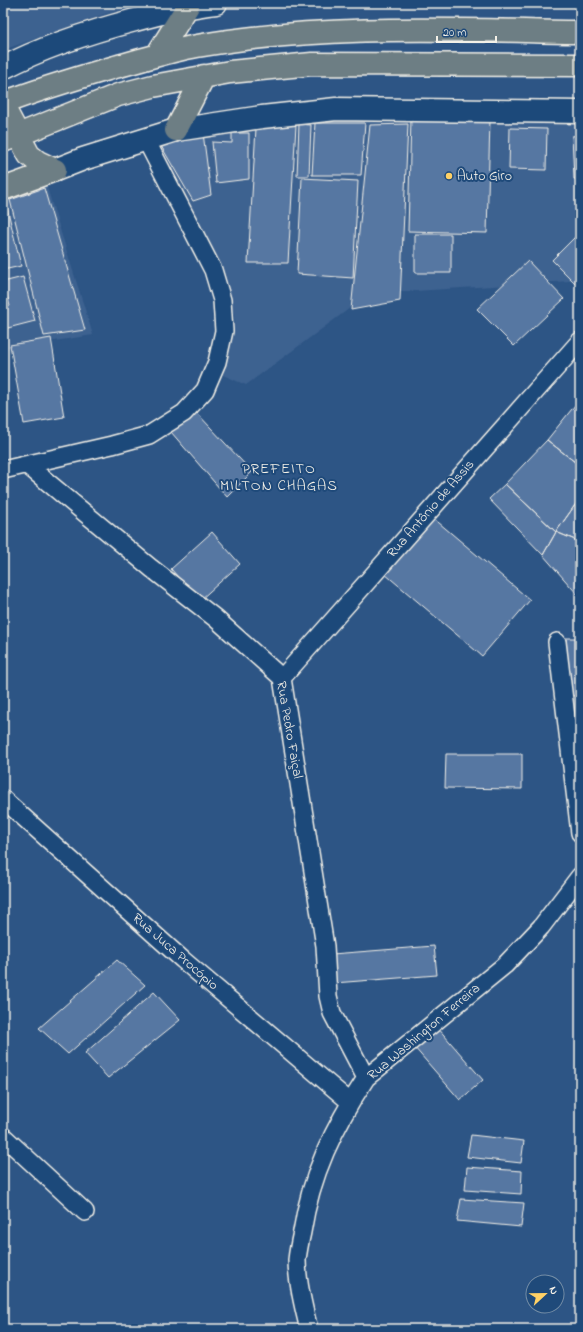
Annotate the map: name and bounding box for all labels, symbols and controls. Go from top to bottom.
scale bar [437,18,496,44]
text: 20 m [443,24,466,42]
place label: Auto Giro [457,166,512,187]
marker: Auto Giro [444,171,454,181]
street label: Rua Antônio de Assis [382,455,480,563]
district label: PREFEITO MILTON CHAGAS [220,458,338,497]
street label: Rua Pedro Faiçal [270,680,308,780]
street label: Rua Juca Procópio [127,908,223,996]
street label: Rua Washington Ferreira [363,978,486,1086]
north arrow [525,1274,565,1314]
text: N [545,1284,562,1297]

